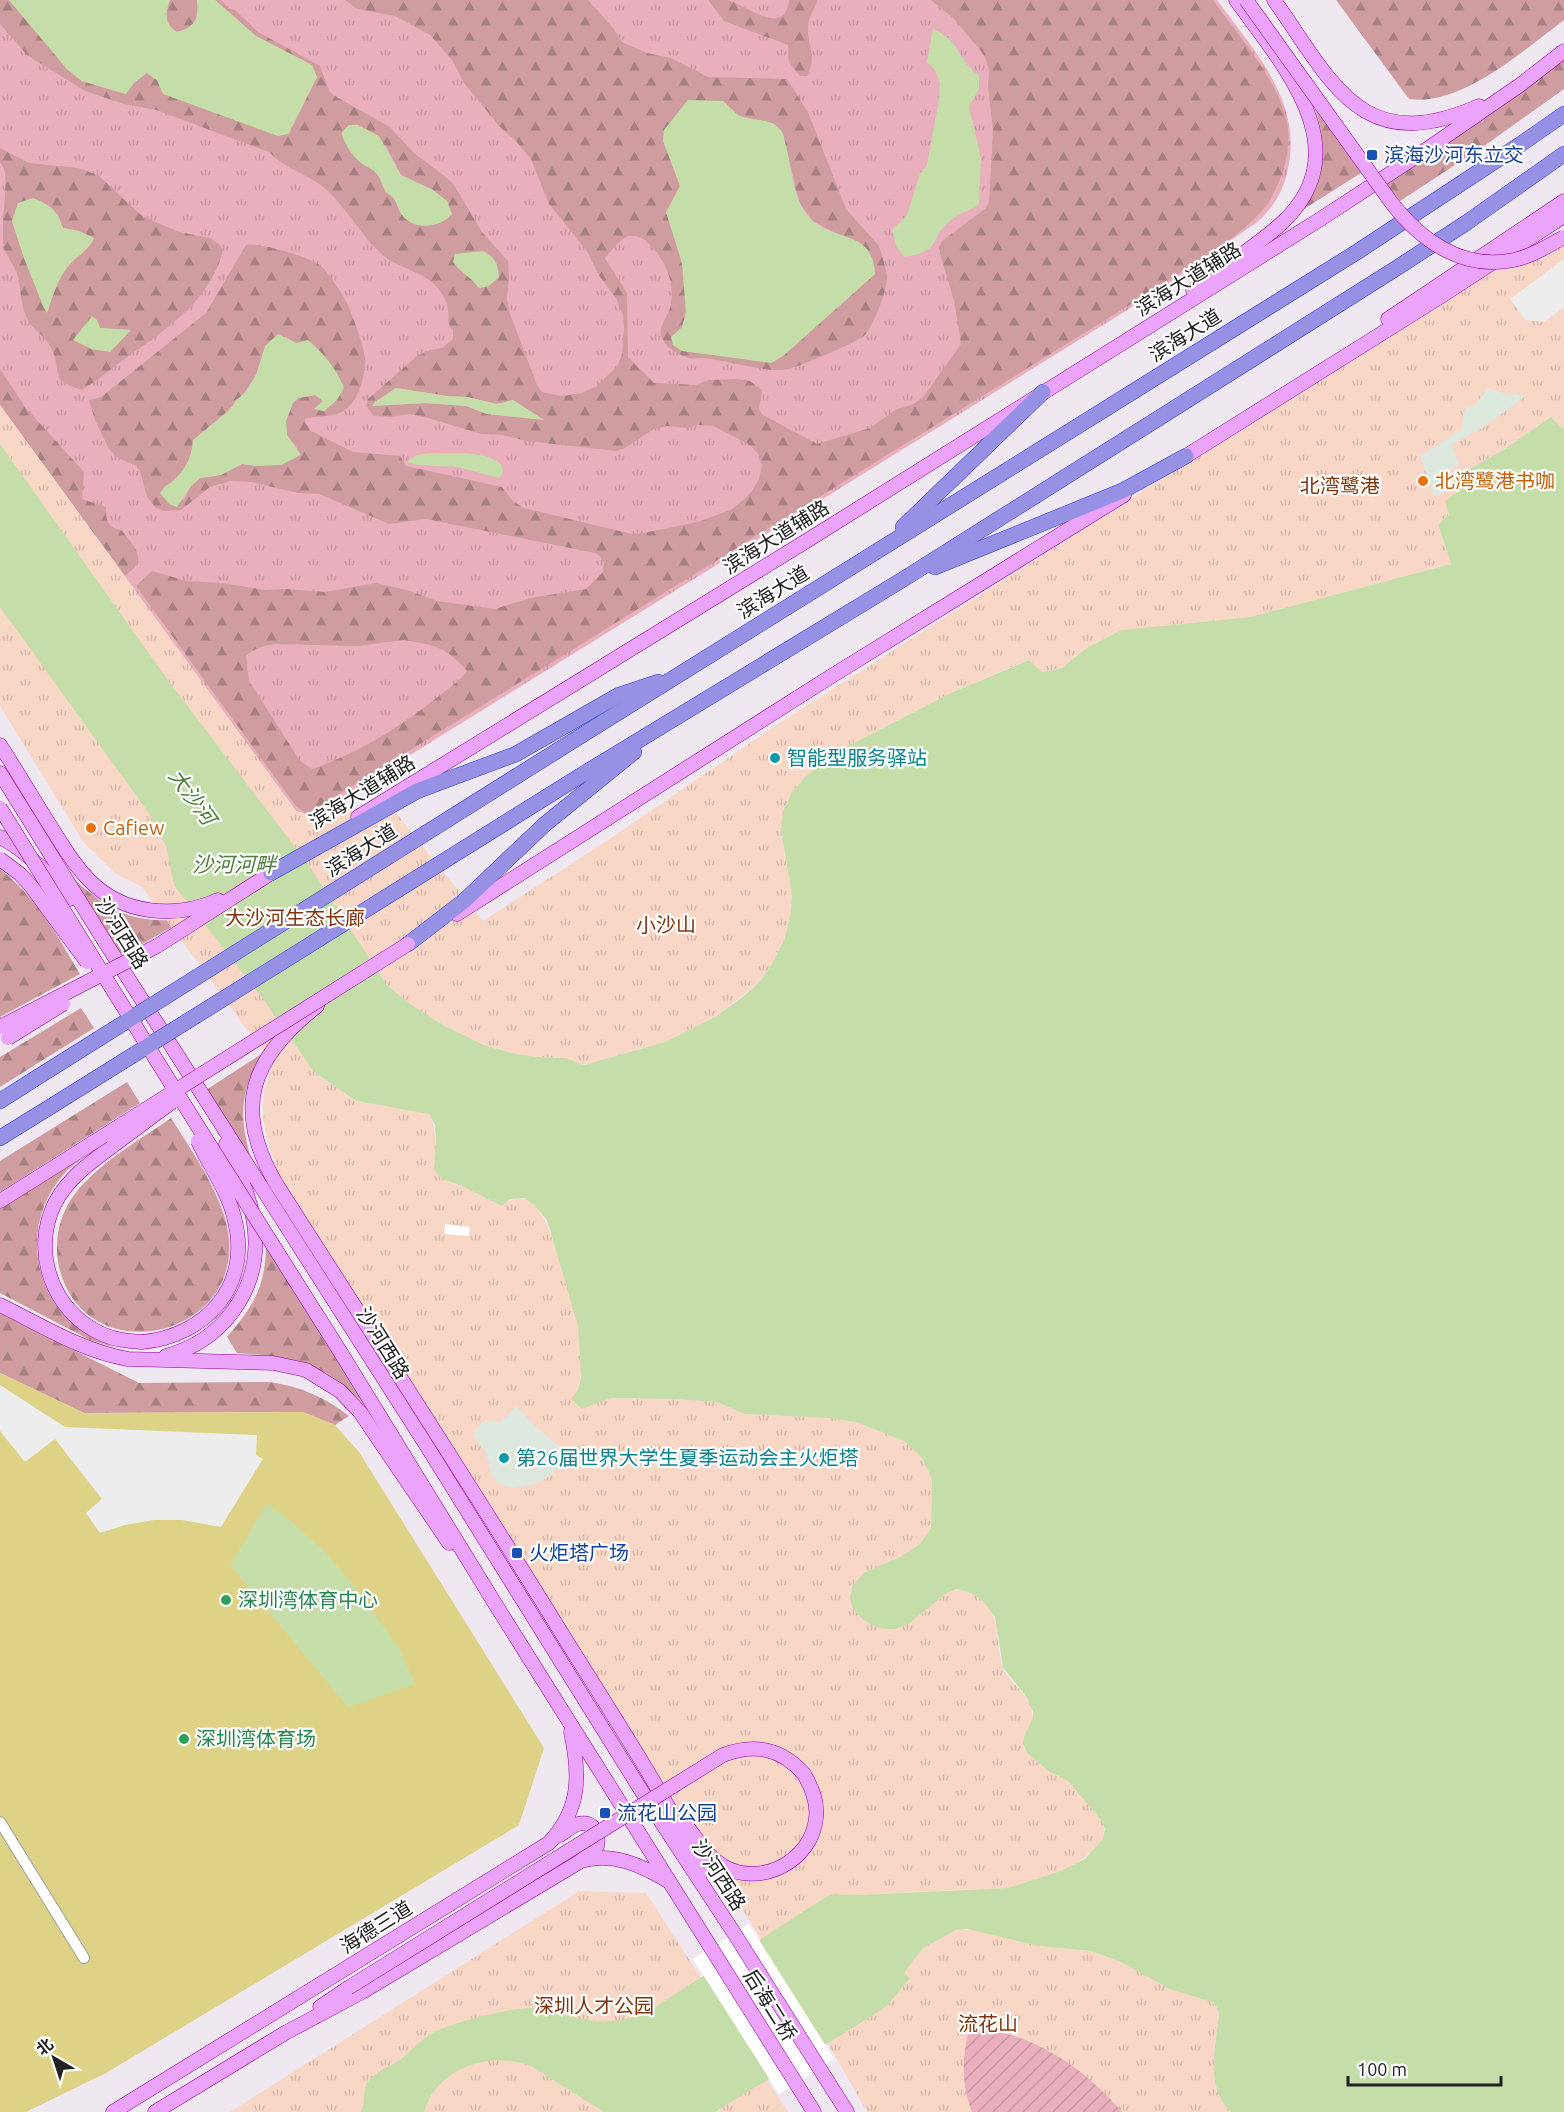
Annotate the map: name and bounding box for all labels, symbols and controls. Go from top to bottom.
place label: 滨海沙河东立交 [1384,143,1524,166]
marker: 滨海沙河东立交 [1365,148,1379,162]
street label: 滨海大道辅路 [1131,237,1245,320]
street label: 滨海大道 [1145,304,1225,366]
place label: 北湾鹭港书咖 [1435,469,1555,492]
park label: 北湾鹭港 [1300,474,1380,497]
marker: 北湾鹭港书咖 [1416,474,1430,488]
street label: 滨海大道辅路 [719,495,833,578]
street label: 滨海大道 [733,561,813,623]
place label: 智能型服务驿站 [787,746,927,769]
street label: 滨海大道辅路 [305,750,419,833]
marker: 智能型服务驿站 [768,751,782,765]
water label: 大沙河 [165,764,223,832]
place label: Cafiew [103,816,165,839]
street label: 滨海大道 [321,819,401,881]
marker: Cafiew [84,821,98,835]
water label: 沙河河畔 [192,852,279,876]
street label: 沙河西路 [91,893,153,973]
park label: 大沙河生态长廊 [225,906,365,929]
park label: 小沙山 [636,913,696,936]
street label: 沙河西路 [352,1303,414,1383]
place label: 第26届世界大学生夏季运动会主火炬塔 [516,1446,859,1469]
marker: 第26届世界大学生夏季运动会主火炬塔 [497,1451,511,1465]
place label: 火炬塔广场 [529,1541,629,1564]
marker: 火炬塔广场 [510,1546,524,1560]
place label: 深圳湾体育中心 [238,1588,378,1611]
marker: 深圳湾体育中心 [219,1593,233,1607]
place label: 深圳湾体育场 [196,1727,316,1750]
marker: 深圳湾体育场 [177,1732,191,1746]
place label: 流花山公园 [617,1801,717,1824]
marker: 流花山公园 [598,1806,612,1820]
street label: 沙河西路 [688,1835,751,1915]
street label: 海德三道 [336,1896,416,1958]
street label: 后海二桥 [739,1965,801,2045]
park label: 深圳人才公园 [534,1994,654,2017]
park label: 流花山 [958,2012,1018,2035]
north arrow [24,2028,84,2088]
text: 北 [33,2034,56,2058]
scale bar [1348,2049,1501,2087]
text: 100 m [1357,2059,1407,2079]

